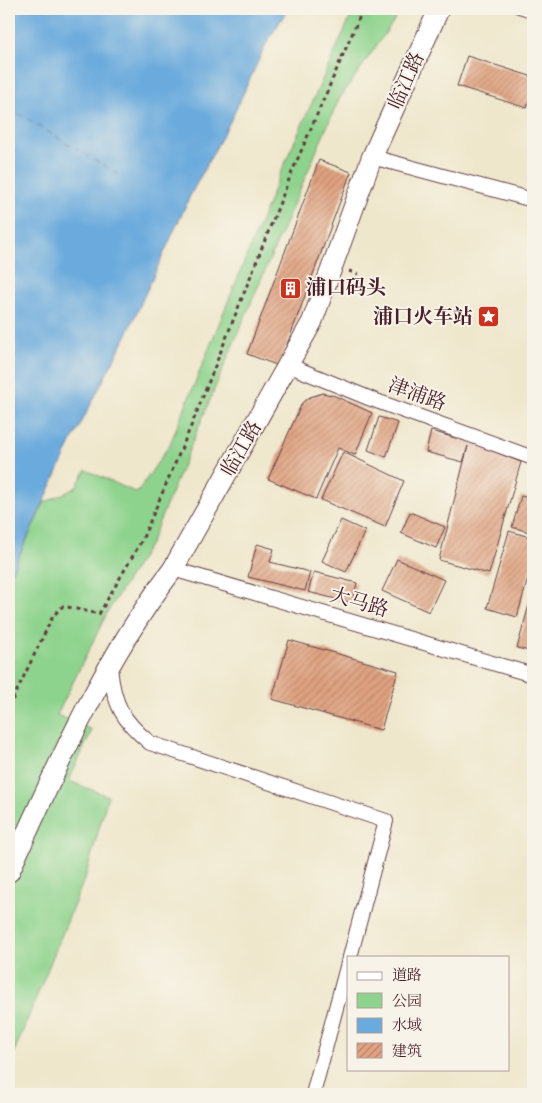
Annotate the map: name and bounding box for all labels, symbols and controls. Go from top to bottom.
street label: 临江路 [383,49,431,113]
building icon: 浦口码头 [278,276,302,300]
place label: 浦口码头 [306,276,386,301]
place label: 浦口火车站 [373,305,473,330]
place icon: 浦口火车站 [477,305,501,329]
street label: 津浦路 [385,373,449,417]
street label: 临江路 [216,417,268,481]
street label: 大马路 [327,583,391,623]
legend [347,956,510,1070]
text: 道路 [392,966,422,985]
text: 公园 [392,992,422,1011]
text: 水域 [392,1016,422,1035]
text: 建筑 [392,1042,422,1061]

